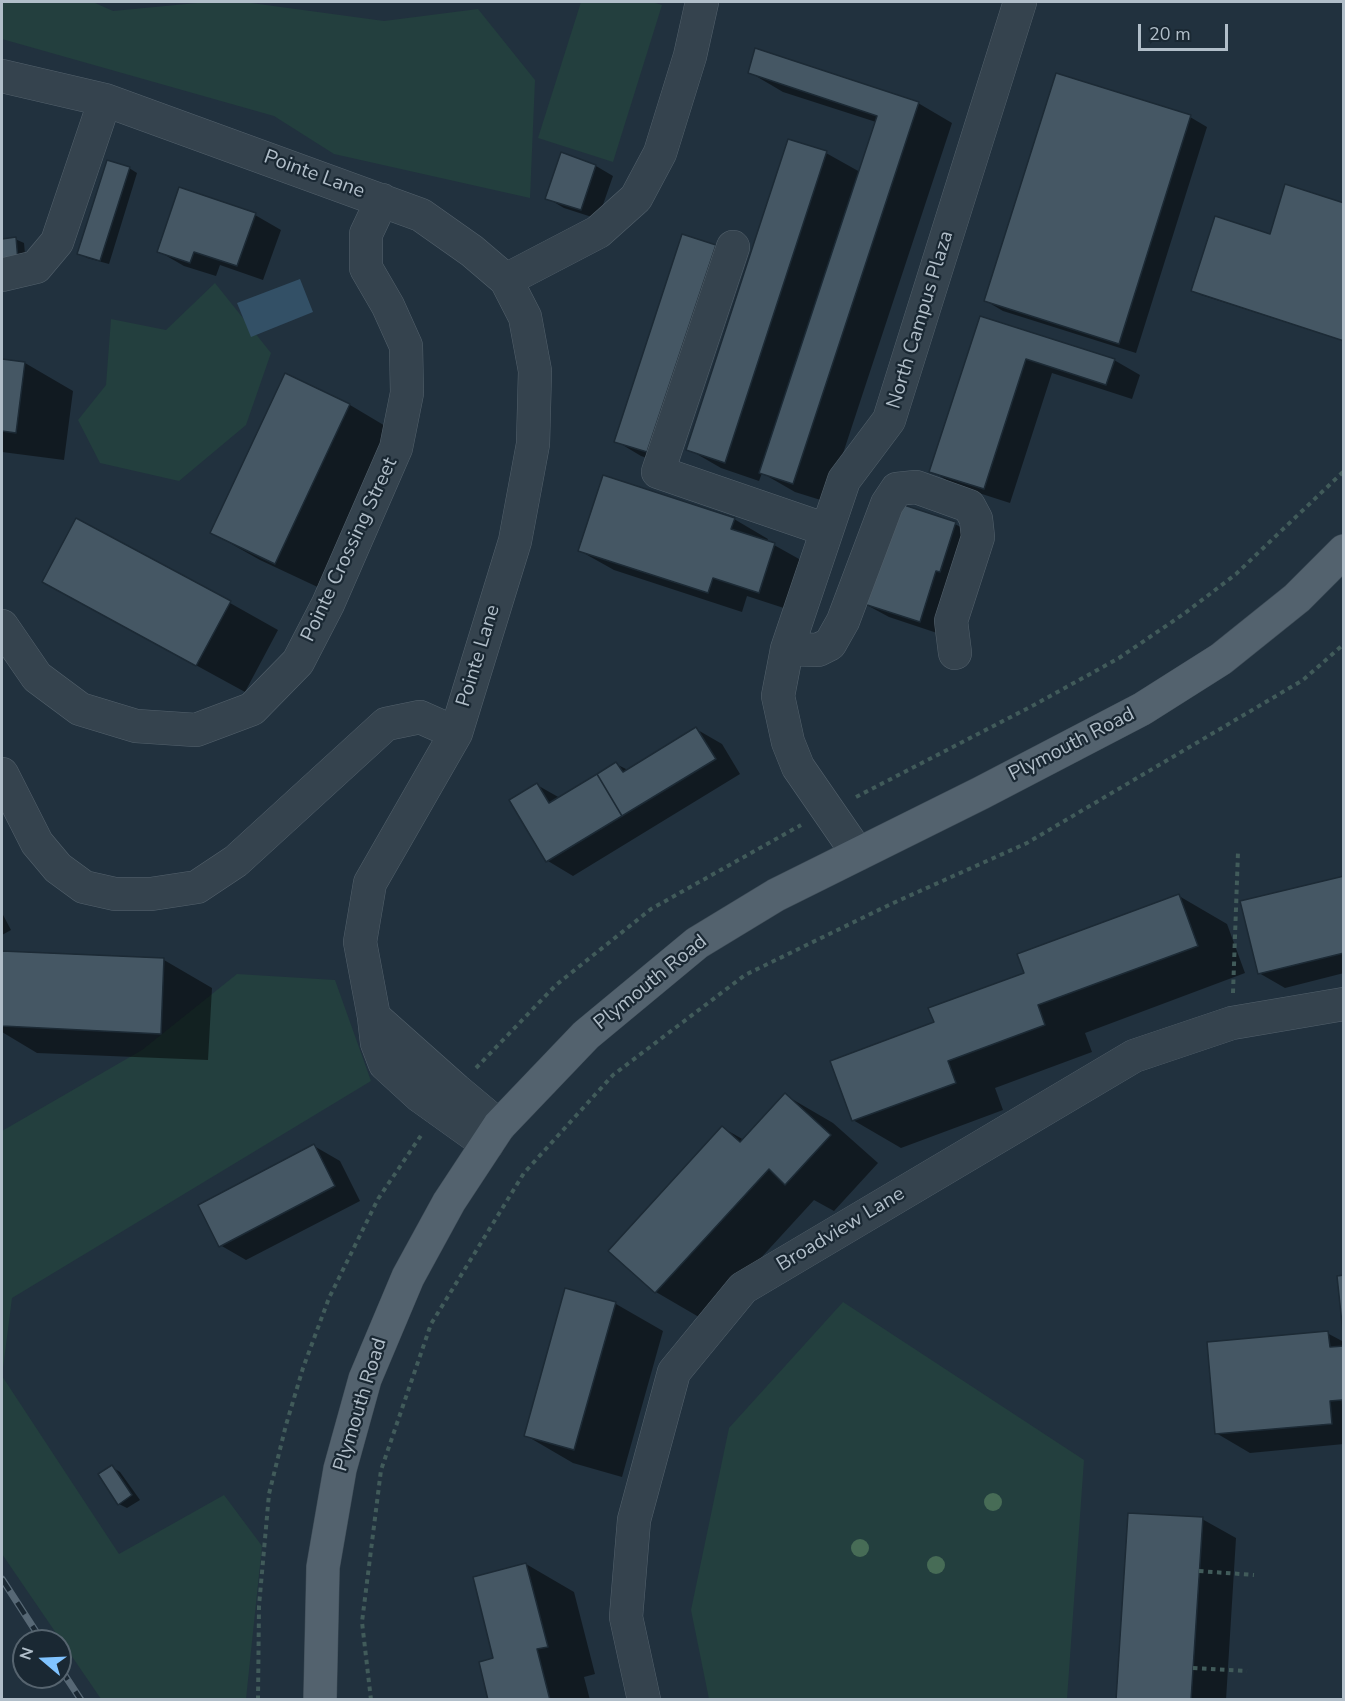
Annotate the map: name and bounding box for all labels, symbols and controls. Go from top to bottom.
scale bar [1141,12,1231,50]
text: 20 m [1149,22,1191,46]
street label: Pointe Lane [260,146,368,204]
street label: North Campus Plaza [883,228,959,412]
street label: Pointe Crossing Street [297,454,403,646]
street label: Pointe Lane [452,602,506,710]
street label: Plymouth Road [1005,703,1139,787]
street label: Plymouth Road [590,930,712,1036]
street label: Broadview Lane [773,1182,909,1278]
street label: Plymouth Road [329,1335,393,1475]
north arrow [12,1629,72,1689]
text: N [15,1645,39,1663]

